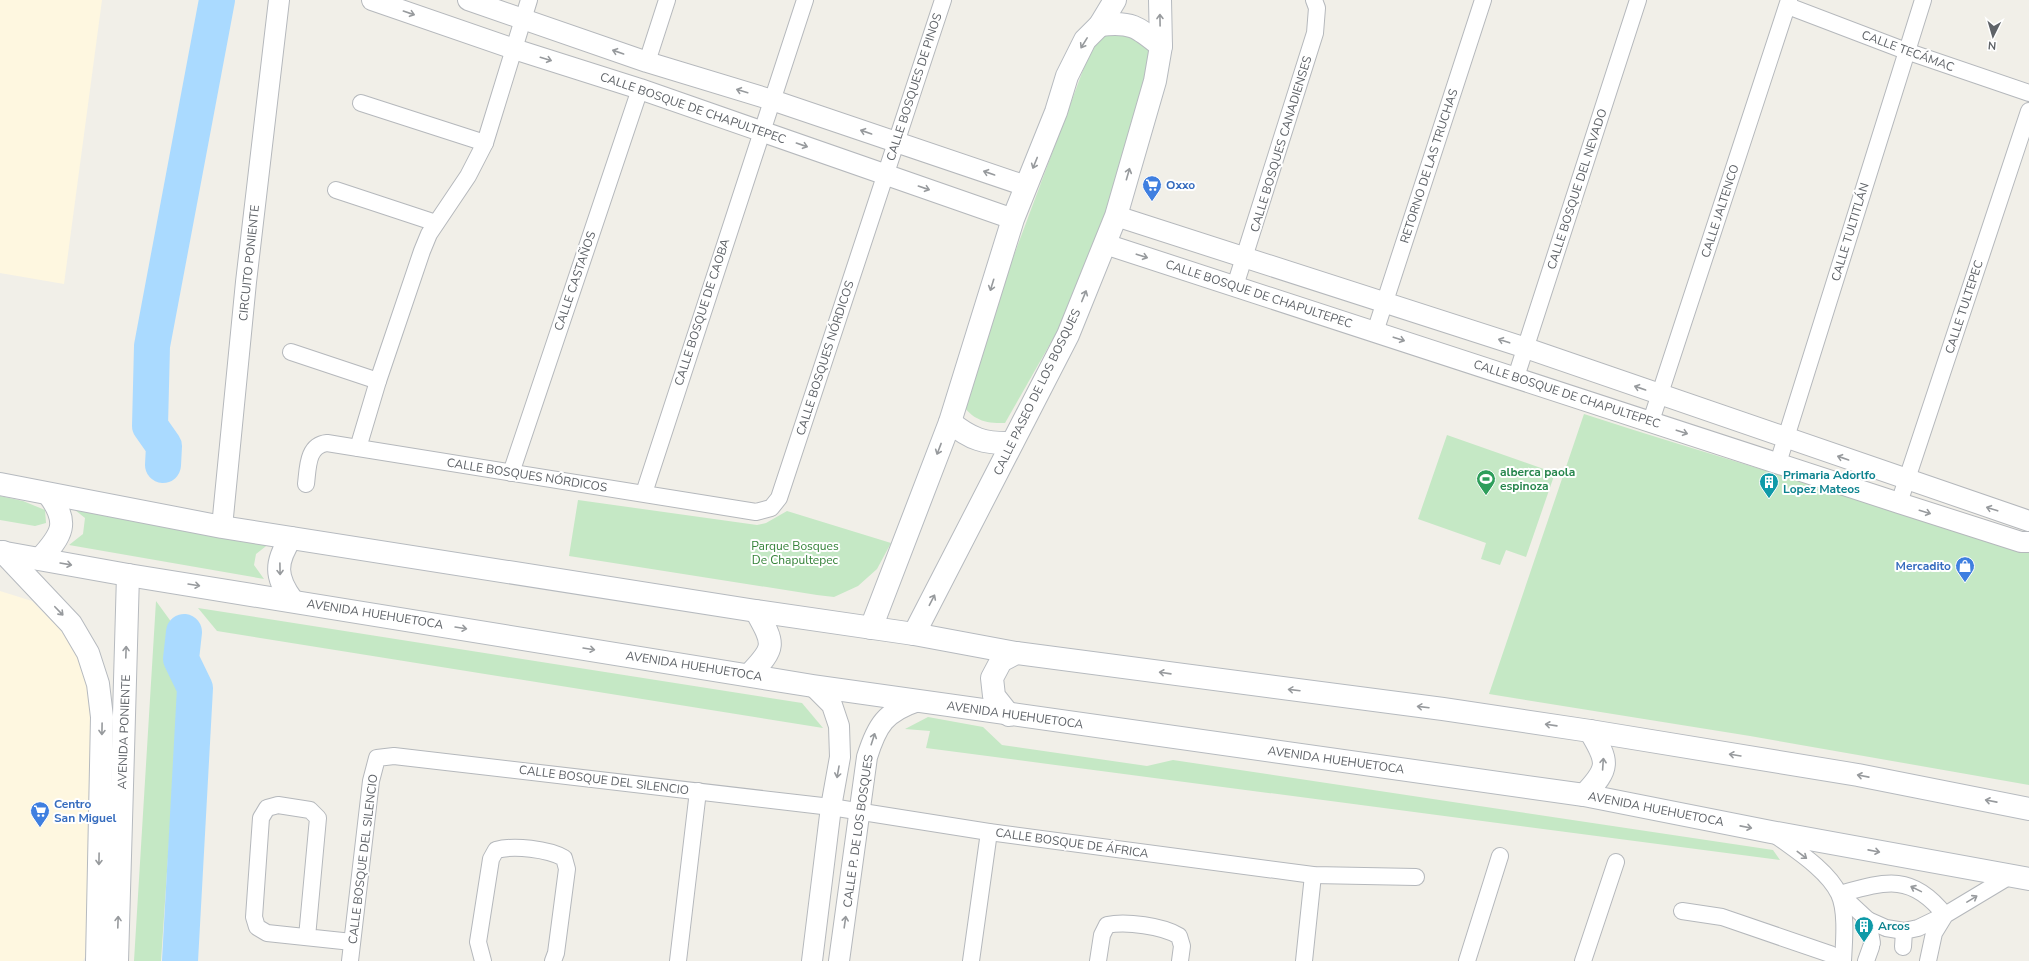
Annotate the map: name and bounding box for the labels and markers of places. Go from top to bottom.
supermarket icon: Oxxo [1141,174,1163,202]
place label: Oxxo [1166,177,1195,193]
place label: alberca paola espinoza [1500,464,1575,494]
place label: Primaria Adorlfo Lopez Mateos [1783,467,1876,497]
sports icon: alberca paola espinoza [1475,468,1497,496]
building icon: Primaria Adorlfo Lopez Mateos [1758,471,1780,499]
shop icon: Mercadito [1954,555,1976,583]
place label: Mercadito [1896,558,1951,574]
place label: Centro San Miguel [54,796,117,826]
supermarket icon: Centro San Miguel [29,800,51,828]
building icon: Arcos [1853,915,1875,943]
place label: Arcos [1878,918,1910,934]

